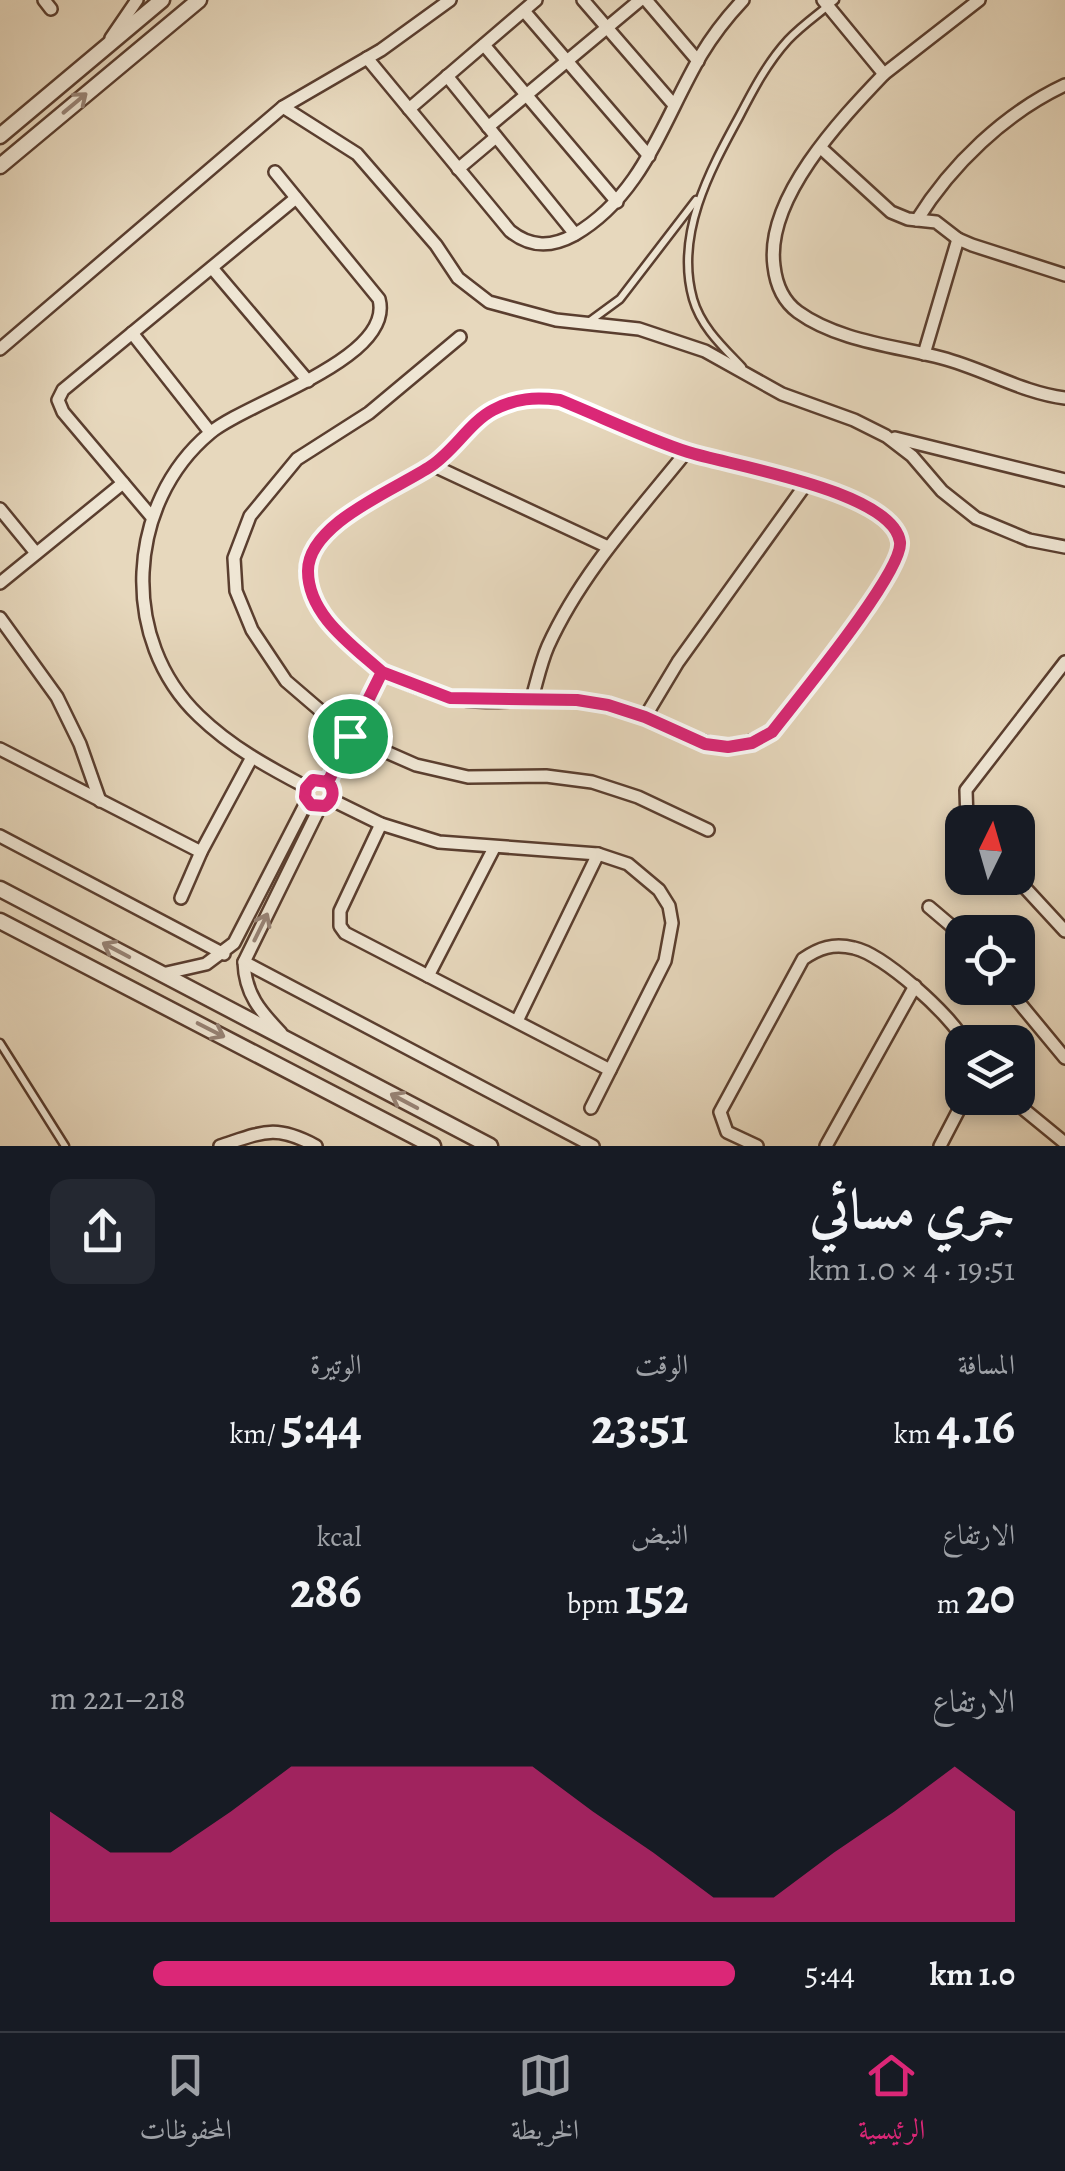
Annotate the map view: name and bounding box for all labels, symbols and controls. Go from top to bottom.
one-way arrow [61,92,87,114]
pin [308,694,393,779]
icon: arrive [323,709,378,764]
north arrow [945,805,1035,895]
map controls [945,805,1035,1115]
one-way arrow [252,912,271,942]
button: locate [945,915,1035,1005]
one-way arrow [101,940,131,959]
one-way arrow [195,1021,225,1040]
button: layers [945,1025,1035,1115]
one-way arrow [389,1091,419,1110]
text: جري مسائي [810,1172,1015,1247]
button: share [50,1179,155,1284]
text: 19:51 · 4 × 1.0 km [808,1247,1015,1291]
text: الوتيرة [310,1346,362,1384]
text: الوقت [635,1346,688,1384]
text: المسافة [958,1346,1015,1384]
text: 5:44 [281,1392,362,1460]
text: 23:51 [592,1392,688,1460]
text: 4.16 [937,1392,1015,1460]
text: /km [229,1415,281,1453]
text: km [894,1415,937,1453]
text: النبض [631,1516,688,1554]
text: الارتفاع [942,1516,1015,1554]
text: kcal [317,1518,362,1556]
text: 286 [290,1556,362,1624]
text: 152 [625,1562,688,1630]
text: 20 [966,1562,1015,1630]
text: bpm [567,1585,625,1623]
text: m [937,1585,966,1623]
text: 218–221 m [50,1676,185,1720]
text: الارتفاع [932,1679,1015,1723]
text: 5:44 [805,1952,855,1996]
text: 1.0 km [930,1952,1015,1996]
tab: المحفوظات [140,2048,232,2157]
tab: الخريطة [511,2048,579,2157]
tab: الرئيسية [858,2048,925,2157]

